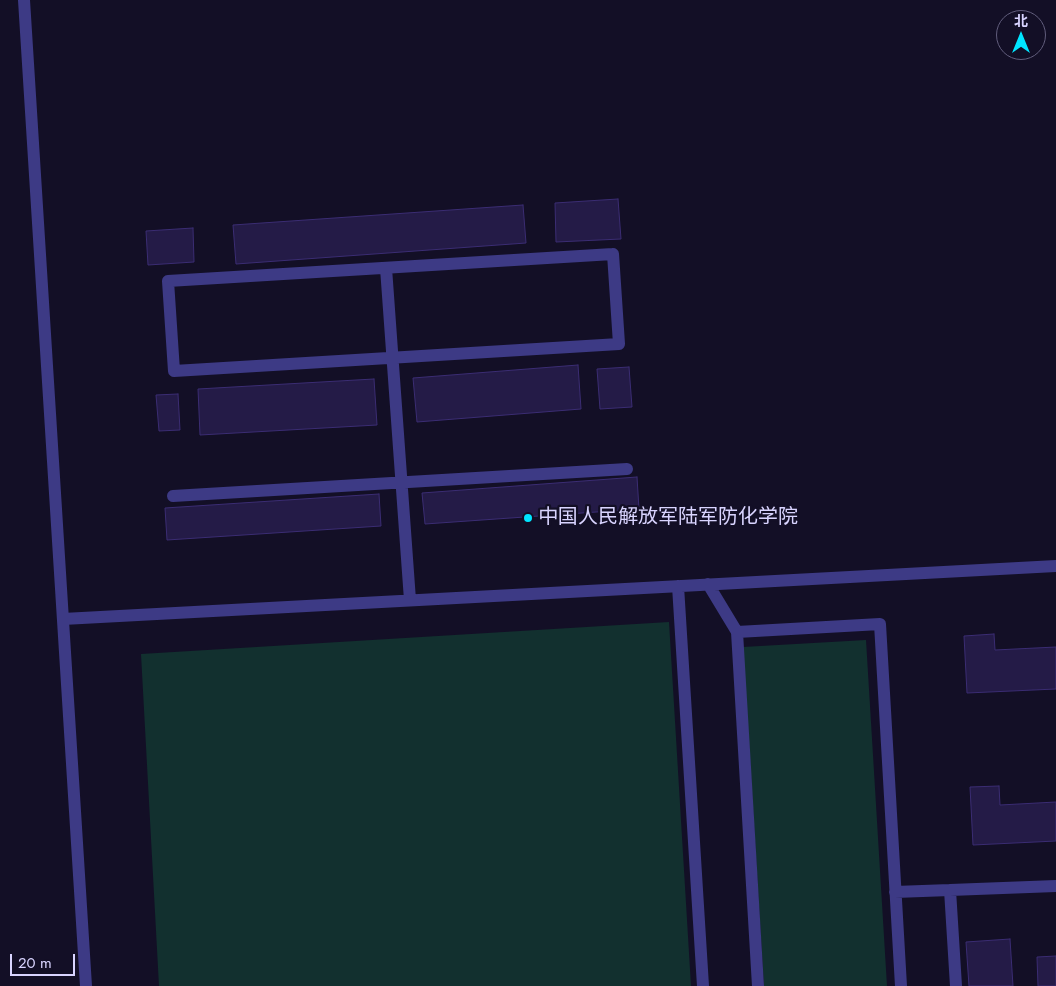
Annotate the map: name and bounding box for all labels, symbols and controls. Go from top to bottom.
north arrow [996,10,1046,60]
text: 北 [1014,11,1028,31]
place label: 中国人民解放军陆军防化学院 [538,506,798,530]
marker: 中国人民解放军陆军防化学院 [522,512,534,524]
scale bar [12,944,78,976]
text: 20 m [18,952,52,974]

